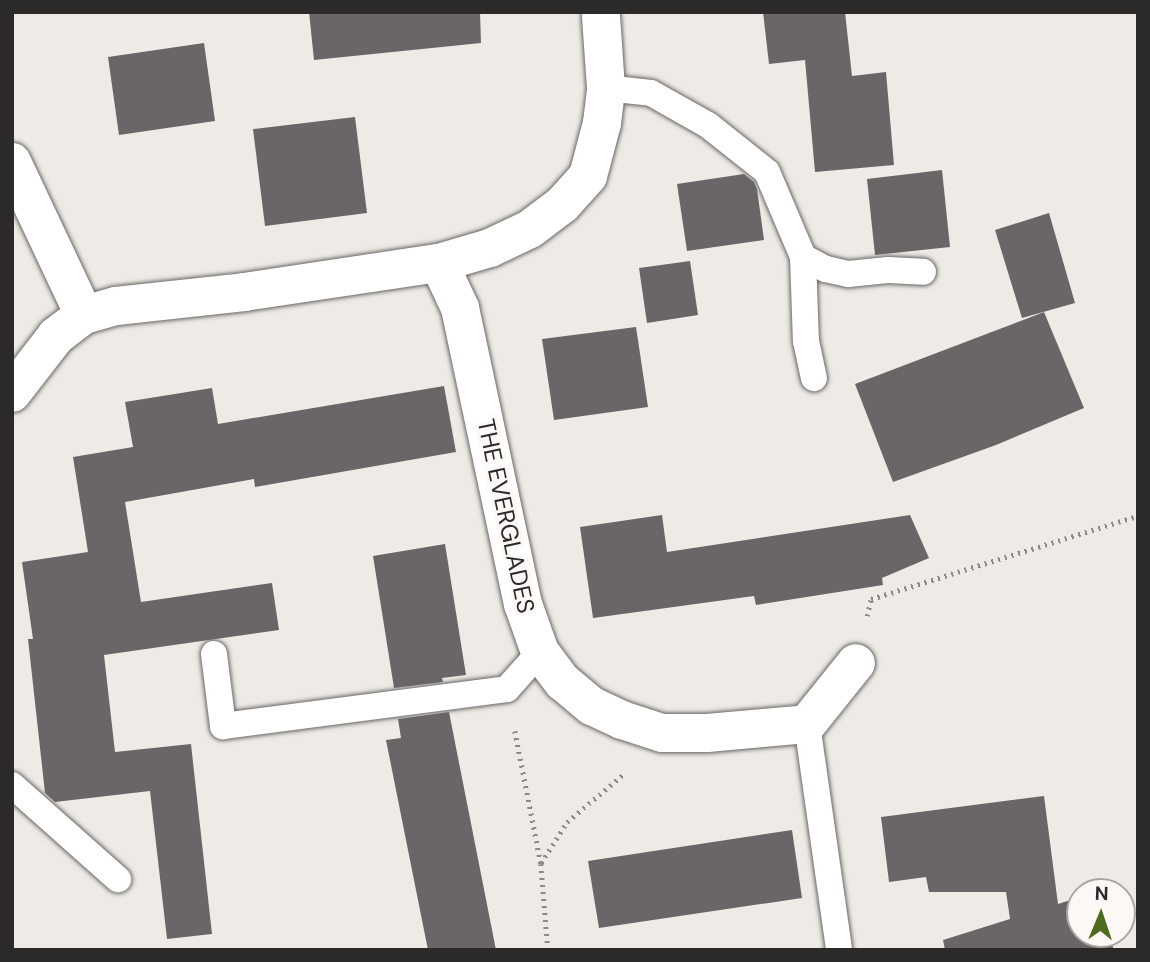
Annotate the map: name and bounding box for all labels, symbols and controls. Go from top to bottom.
street label: THE EVERGLADES [471,416,541,616]
north arrow [1066,878,1136,948]
text: N [1094,881,1109,906]

